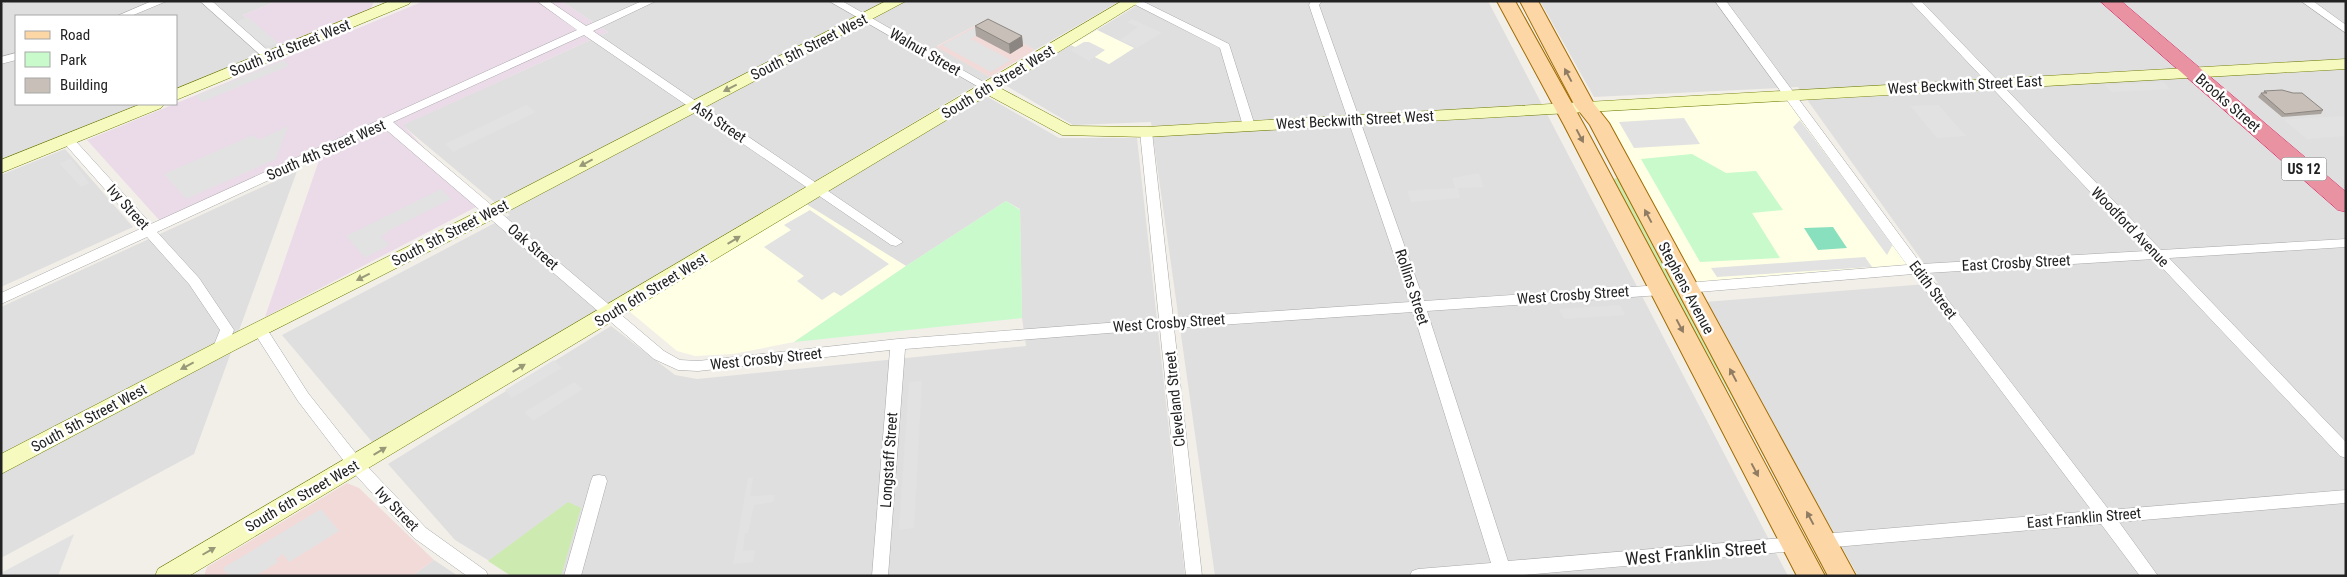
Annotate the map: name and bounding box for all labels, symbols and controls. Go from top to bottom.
street label: South 5th Street West [748,10,870,84]
legend [15,15,178,105]
street label: South 3rd Street West [227,16,353,80]
street label: Walnut Street [886,24,964,80]
text: Road [60,26,90,44]
street label: South 6th Street West [938,41,1058,123]
text: Park [60,51,87,69]
one-way arrow [1564,68,1573,81]
street label: Brooks Street [2192,70,2264,136]
street label: West Beckwith Street East [1887,72,2043,98]
text: Building [60,76,108,94]
one-way arrow [723,84,737,92]
street label: Ash Street [689,97,749,147]
street label: West Beckwith Street West [1275,107,1435,133]
street label: South 4th Street West [264,116,388,184]
one-way arrow [1576,129,1584,143]
road number: US 12 [2282,157,2326,180]
one-way arrow [579,159,593,167]
street label: Ivy Street [103,181,153,233]
street label: Woodford Avenue [2087,183,2173,271]
street label: South 5th Street West [389,196,511,270]
one-way arrow [1644,209,1652,223]
street label: Oak Street [504,220,562,274]
one-way arrow [728,235,741,244]
street label: Stephens Avenue [1654,239,1718,337]
street label: Rollins Street [1391,247,1433,327]
street label: South 6th Street West [591,249,711,331]
street label: East Crosby Street [1961,251,2071,275]
street label: Edith Street [1905,257,1961,323]
one-way arrow [356,273,371,281]
street label: West Crosby Street [1516,282,1630,308]
street label: West Crosby Street [1112,310,1226,336]
one-way arrow [1676,319,1684,333]
street label: West Crosby Street [709,344,823,374]
street label: Cleveland Street [1161,350,1189,448]
one-way arrow [180,362,195,370]
one-way arrow [513,363,526,372]
one-way arrow [1729,367,1737,382]
street label: South 5th Street West [28,380,150,456]
street label: Longstaff Street [877,412,901,508]
one-way arrow [373,447,386,456]
street label: South 6th Street West [242,456,362,536]
one-way arrow [1751,463,1760,477]
street label: Ivy Street [371,483,423,535]
street label: East Franklin Street [2026,504,2142,532]
one-way arrow [1806,510,1814,525]
street label: West Franklin Street [1624,536,1768,569]
one-way arrow [202,547,217,555]

